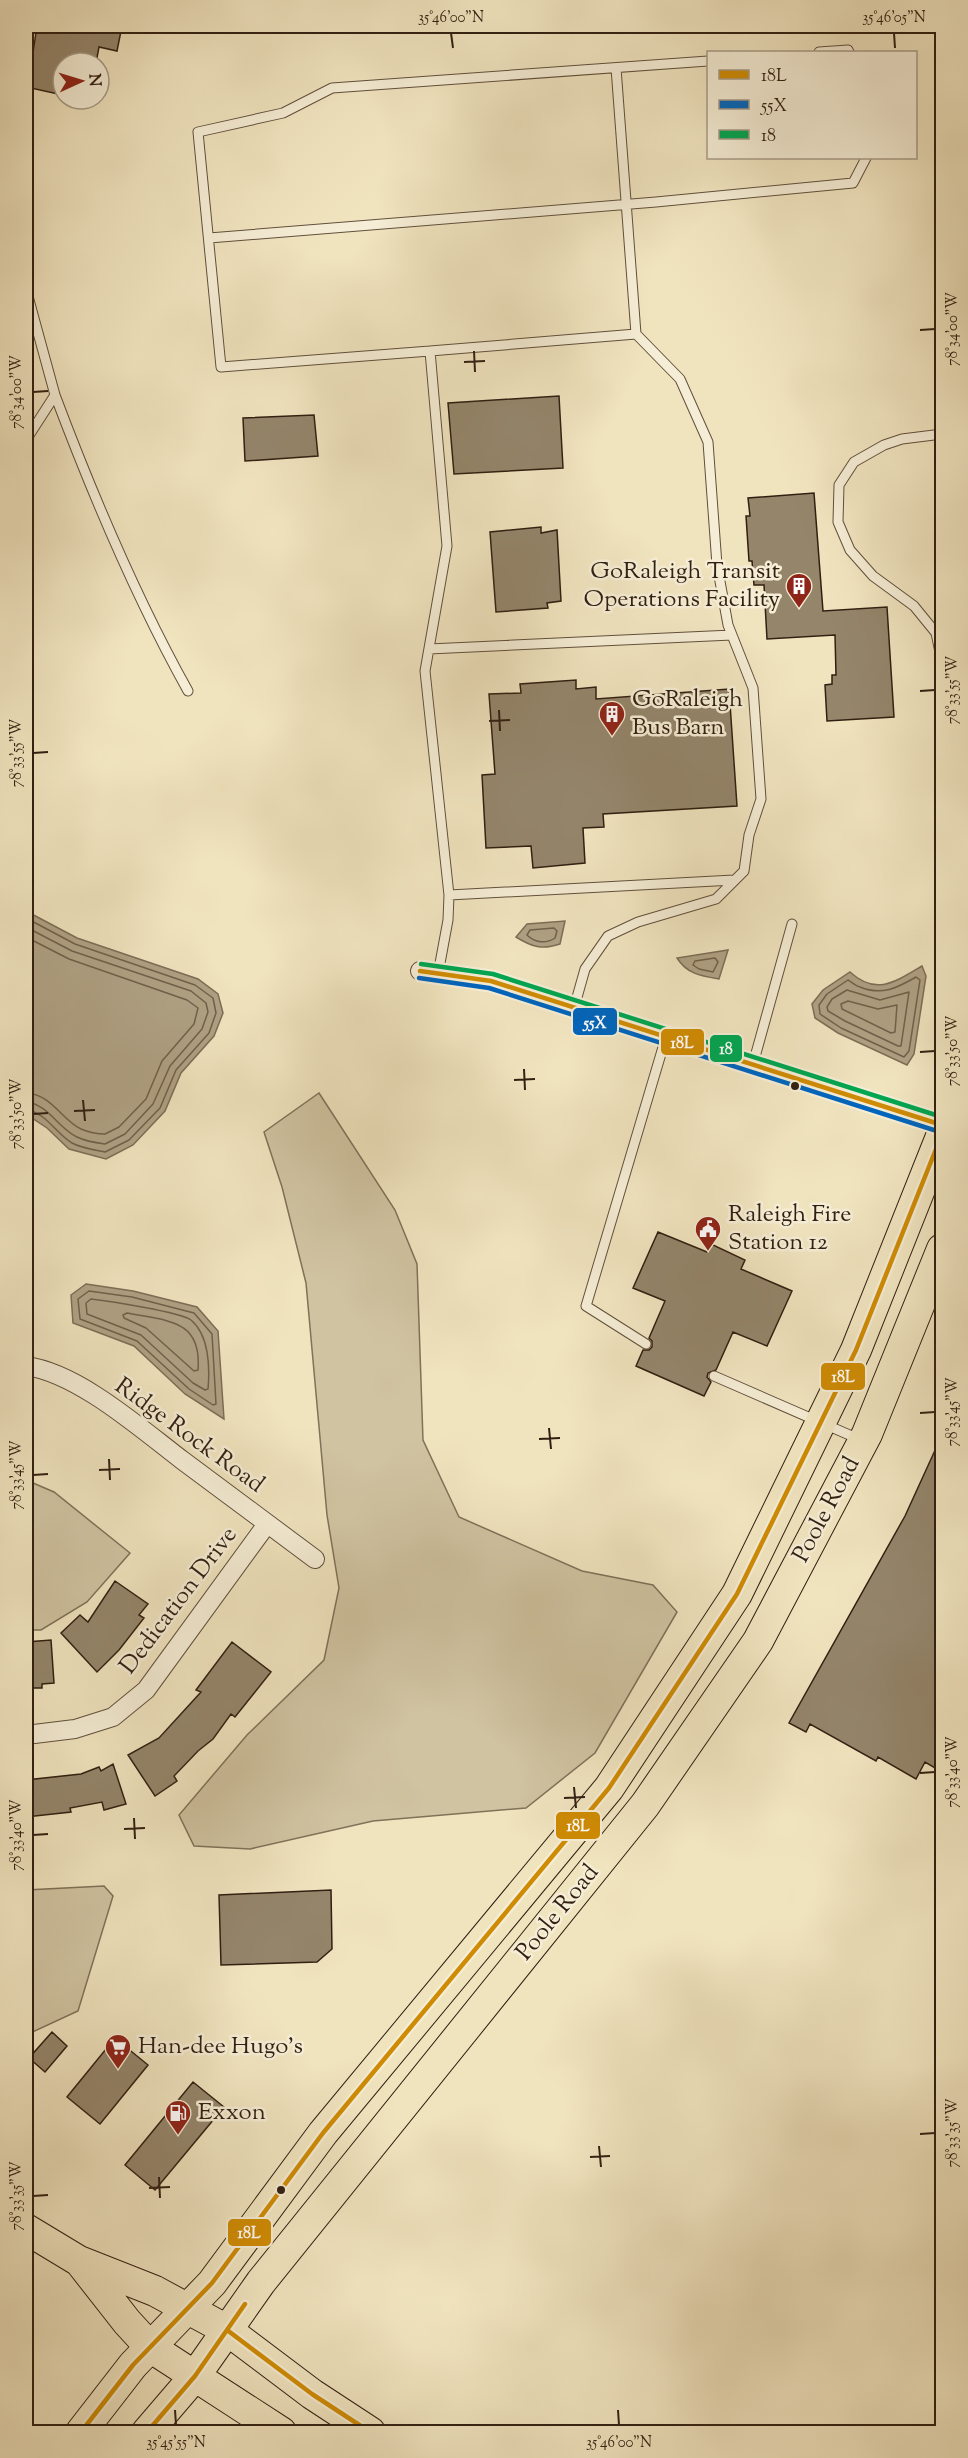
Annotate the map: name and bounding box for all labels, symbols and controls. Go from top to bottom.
text: 35°46'00"N [418,8,484,29]
text: 35°46'05"N [862,8,926,29]
north arrow [51,51,111,111]
legend [707,51,917,159]
text: 18L [761,64,787,90]
text: N [82,73,105,88]
text: 55X [760,94,787,120]
text: 18 [761,124,776,150]
text: 78°34'00"W [943,292,964,366]
text: 78°34'00"W [7,355,28,429]
place label: GoRaleigh Transit Operations Facility [584,555,780,617]
building icon: GoRaleigh Transit Operations Facility [784,571,814,609]
text: 78°33'55"W [943,655,964,724]
place label: GoRaleigh Bus Barn [632,683,743,745]
building icon: GoRaleigh Bus Barn [597,699,627,737]
text: 78°33'55"W [7,718,28,787]
line badge: 55X [572,1007,618,1036]
text: 55X [581,1013,608,1036]
text: 78°33'50"W [943,1015,964,1086]
line badge: 18L [660,1028,705,1056]
text: 18L [670,1033,694,1056]
line badge: 18 [709,1034,743,1063]
text: 18 [719,1039,733,1062]
text: 78°33'50"W [7,1078,28,1149]
unlabelled marker [789,1080,801,1092]
place label: Raleigh Fire Station 12 [728,1198,851,1260]
public building icon: Raleigh Fire Station 12 [693,1214,723,1252]
line badge: 18L [820,1362,866,1391]
text: 18L [831,1367,855,1390]
street label: Ridge Rock Road [107,1370,271,1502]
text: 78°33'45"W [943,1377,964,1447]
text: 78°33'45"W [7,1440,28,1510]
street label: Poole Road [785,1451,869,1569]
street label: Dedication Drive [112,1520,246,1682]
text: 78°33'40"W [943,1736,964,1808]
text: 78°33'40"W [7,1799,28,1871]
line badge: 18L [555,1811,601,1840]
text: 18L [566,1816,590,1839]
street label: Poole Road [508,1857,608,1969]
place label: Han-dee Hugo's [138,2030,303,2064]
supermarket icon: Han-dee Hugo's [103,2032,133,2070]
place label: Exxon [198,2096,266,2130]
fuel station icon: Exxon [163,2098,193,2136]
text: 78°33'35"W [943,2098,964,2168]
text: 78°33'35"W [7,2161,28,2231]
unlabelled marker [275,2184,287,2196]
line badge: 18L [227,2218,272,2247]
text: 18L [237,2223,261,2246]
text: 35°45'55"N [146,2433,206,2454]
text: 35°46'00"N [586,2433,652,2454]

